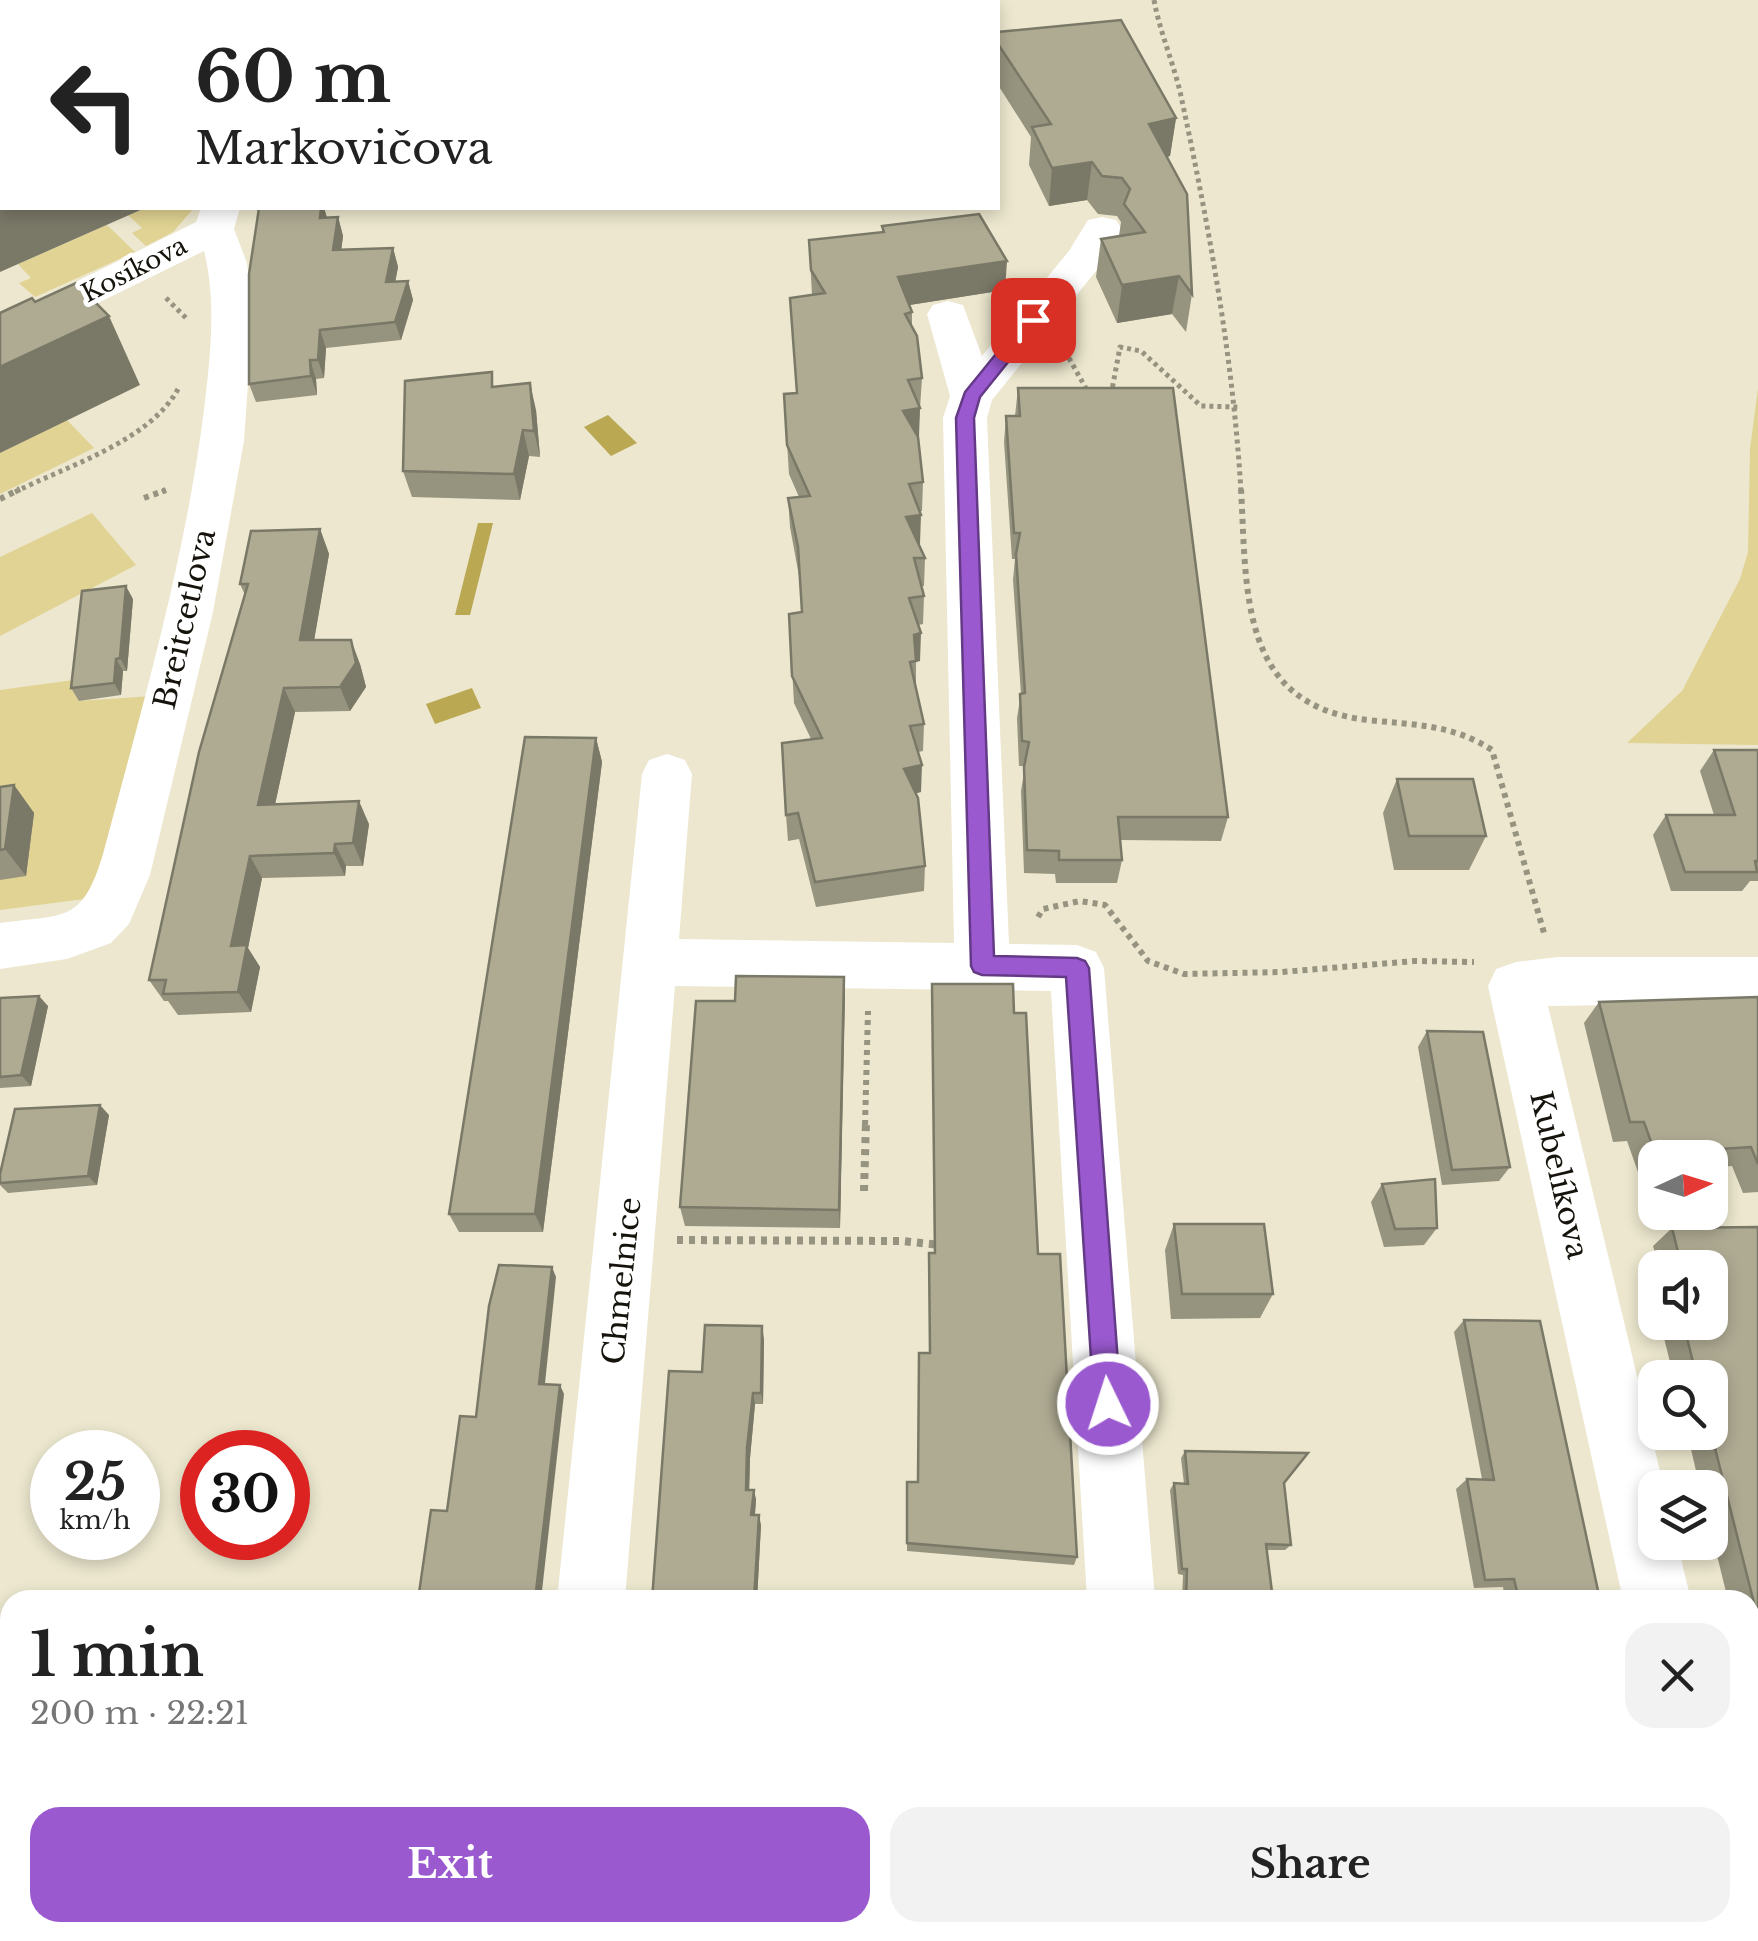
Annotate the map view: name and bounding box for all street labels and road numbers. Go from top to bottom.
street label: Kosíkova [76,230,192,309]
street label: Breitcetlova [146,525,223,713]
street label: Kubelíkova [1522,1087,1597,1263]
street label: Chmelnice [594,1195,649,1366]

